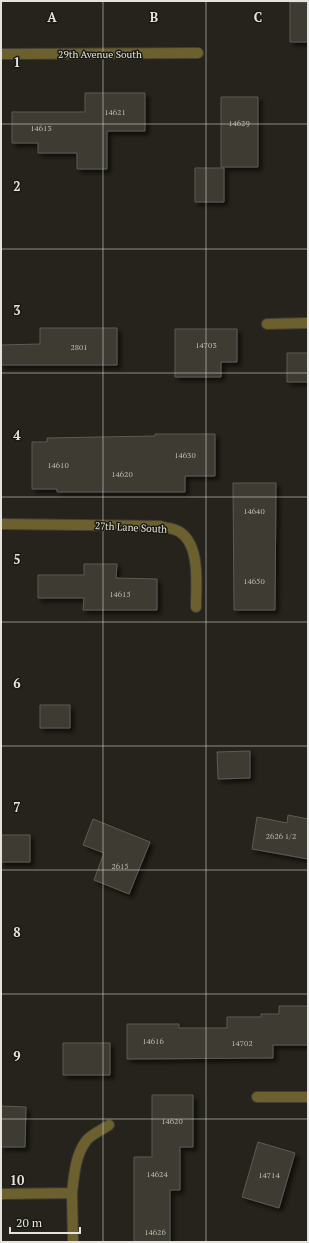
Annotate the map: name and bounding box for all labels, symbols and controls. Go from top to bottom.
text: A [47,8,57,26]
text: B [150,8,158,26]
text: C [254,8,262,26]
street label: 29th Avenue South [58,48,142,61]
text: 1 [13,53,21,71]
house number: 14621 [104,107,126,117]
house number: 14629 [228,118,250,128]
house number: 14613 [30,123,52,133]
text: 2 [13,177,21,195]
text: 3 [13,301,21,319]
house number: 14703 [195,340,217,350]
house number: 2801 [70,342,88,352]
text: 4 [13,426,21,444]
house number: 14630 [174,450,196,460]
house number: 14610 [47,460,69,470]
house number: 14620 [111,469,133,479]
house number: 14640 [243,506,265,516]
street label: 27th Lane South [94,519,168,536]
text: 5 [13,550,21,568]
house number: 14650 [243,576,265,586]
house number: 14615 [109,589,131,599]
text: 6 [13,674,21,692]
text: 7 [13,798,21,816]
house number: 2626 1/2 [266,831,296,841]
house number: 2615 [111,861,129,871]
text: 8 [13,923,21,941]
house number: 14616 [142,1036,164,1046]
house number: 14702 [231,1038,253,1048]
text: 9 [13,1047,21,1065]
house number: 14620 [161,1116,183,1126]
house number: 14624 [146,1169,168,1179]
house number: 14714 [258,1170,280,1180]
text: 10 [10,1171,25,1189]
scale bar [10,1209,80,1235]
text: 20 m [16,1215,43,1230]
house number: 14626 [144,1227,166,1237]

